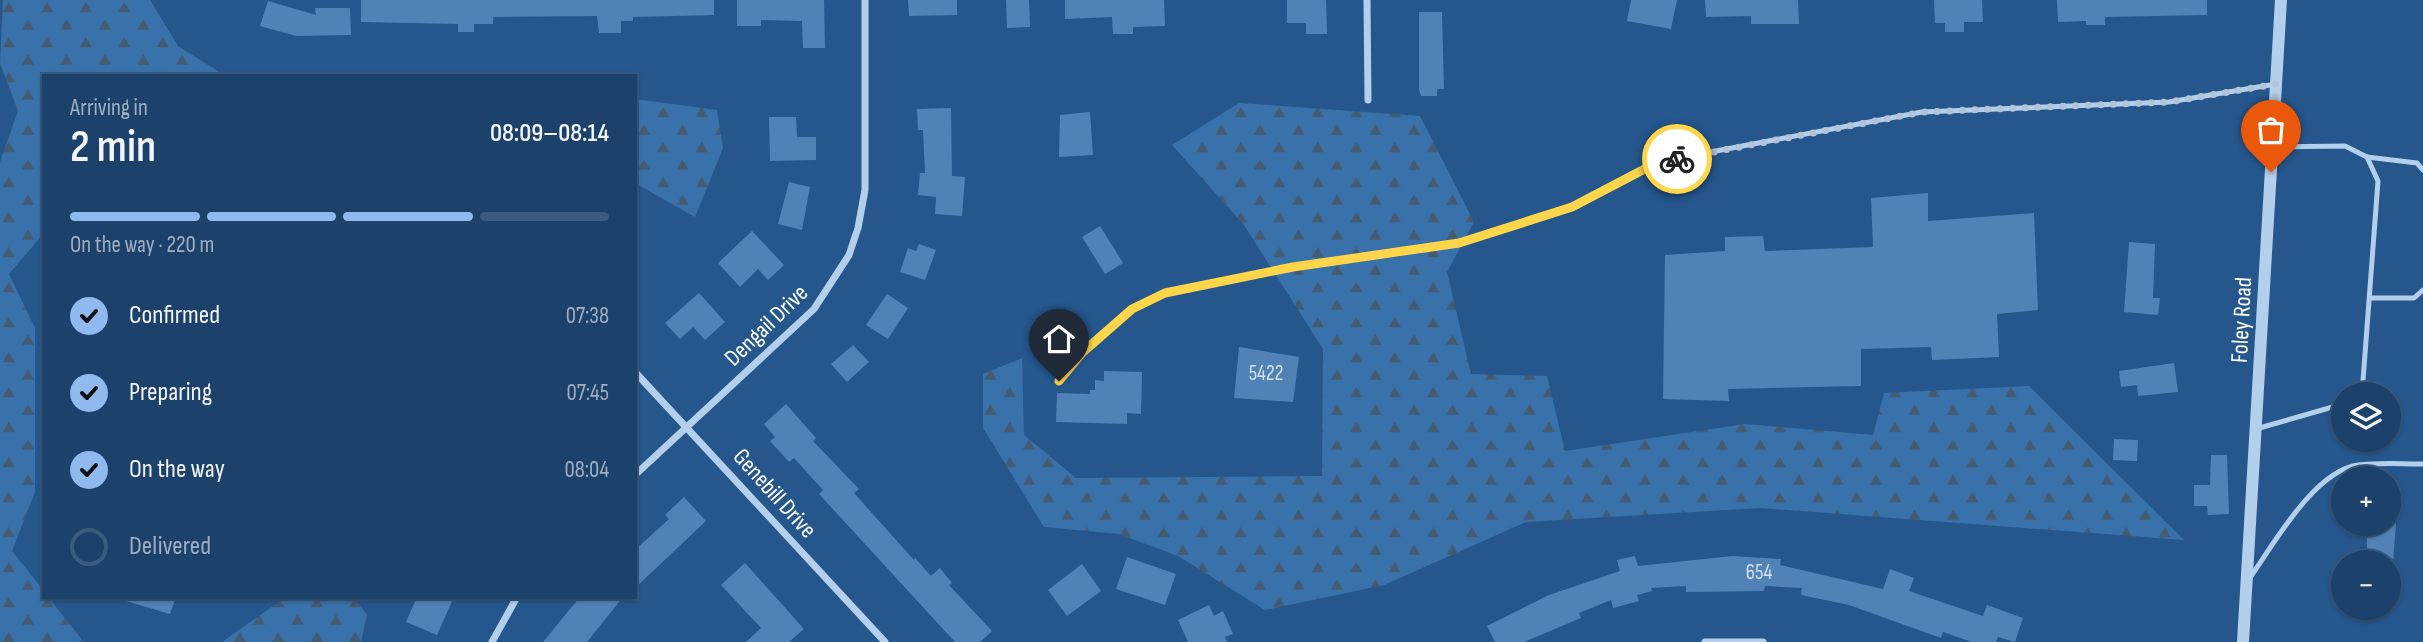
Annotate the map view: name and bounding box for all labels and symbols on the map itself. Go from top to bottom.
pin [2241,100,2301,172]
courier [1642,124,1712,194]
street label: Foley Road [2225,276,2258,364]
street label: Dengail Drive [719,278,814,372]
pin [1029,309,1089,381]
house number: 5422 [1249,361,1283,386]
street label: Genebill Drive [727,443,822,544]
house number: 654 [1746,560,1772,585]

